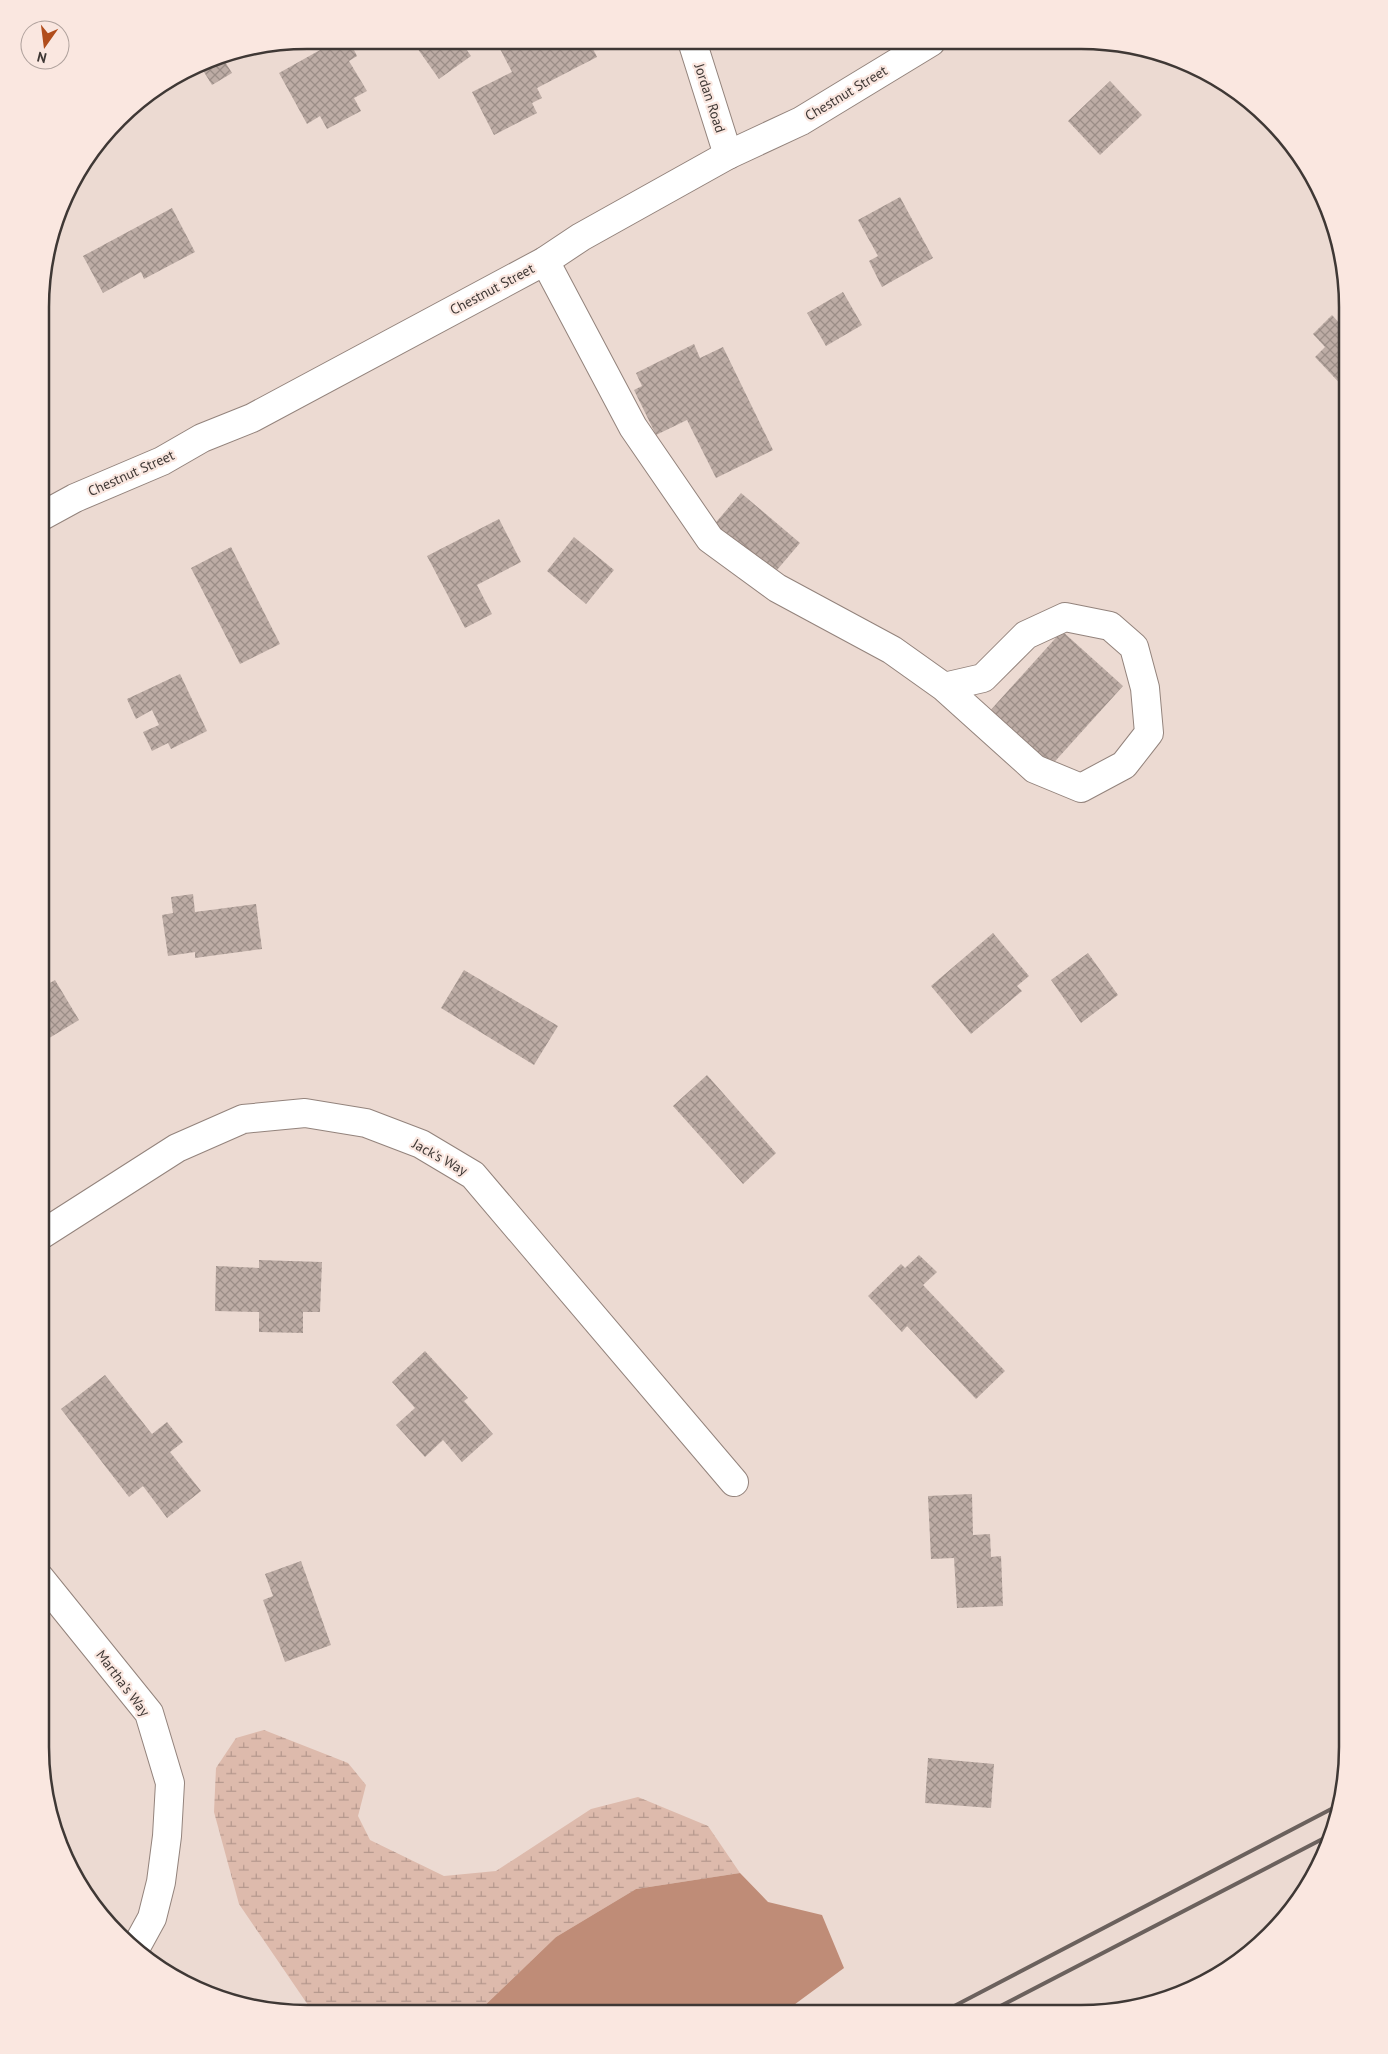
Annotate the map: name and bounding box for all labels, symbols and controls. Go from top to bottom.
north arrow [20,20,70,70]
text: N [35,48,48,67]
street label: Jordan Road [690,60,730,135]
street label: Chestnut Street [802,61,891,125]
street label: Chestnut Street [447,259,537,319]
street label: Chestnut Street [85,446,177,500]
street label: Jack's Way [408,1134,471,1180]
street label: Martha's Way [92,1646,154,1720]

